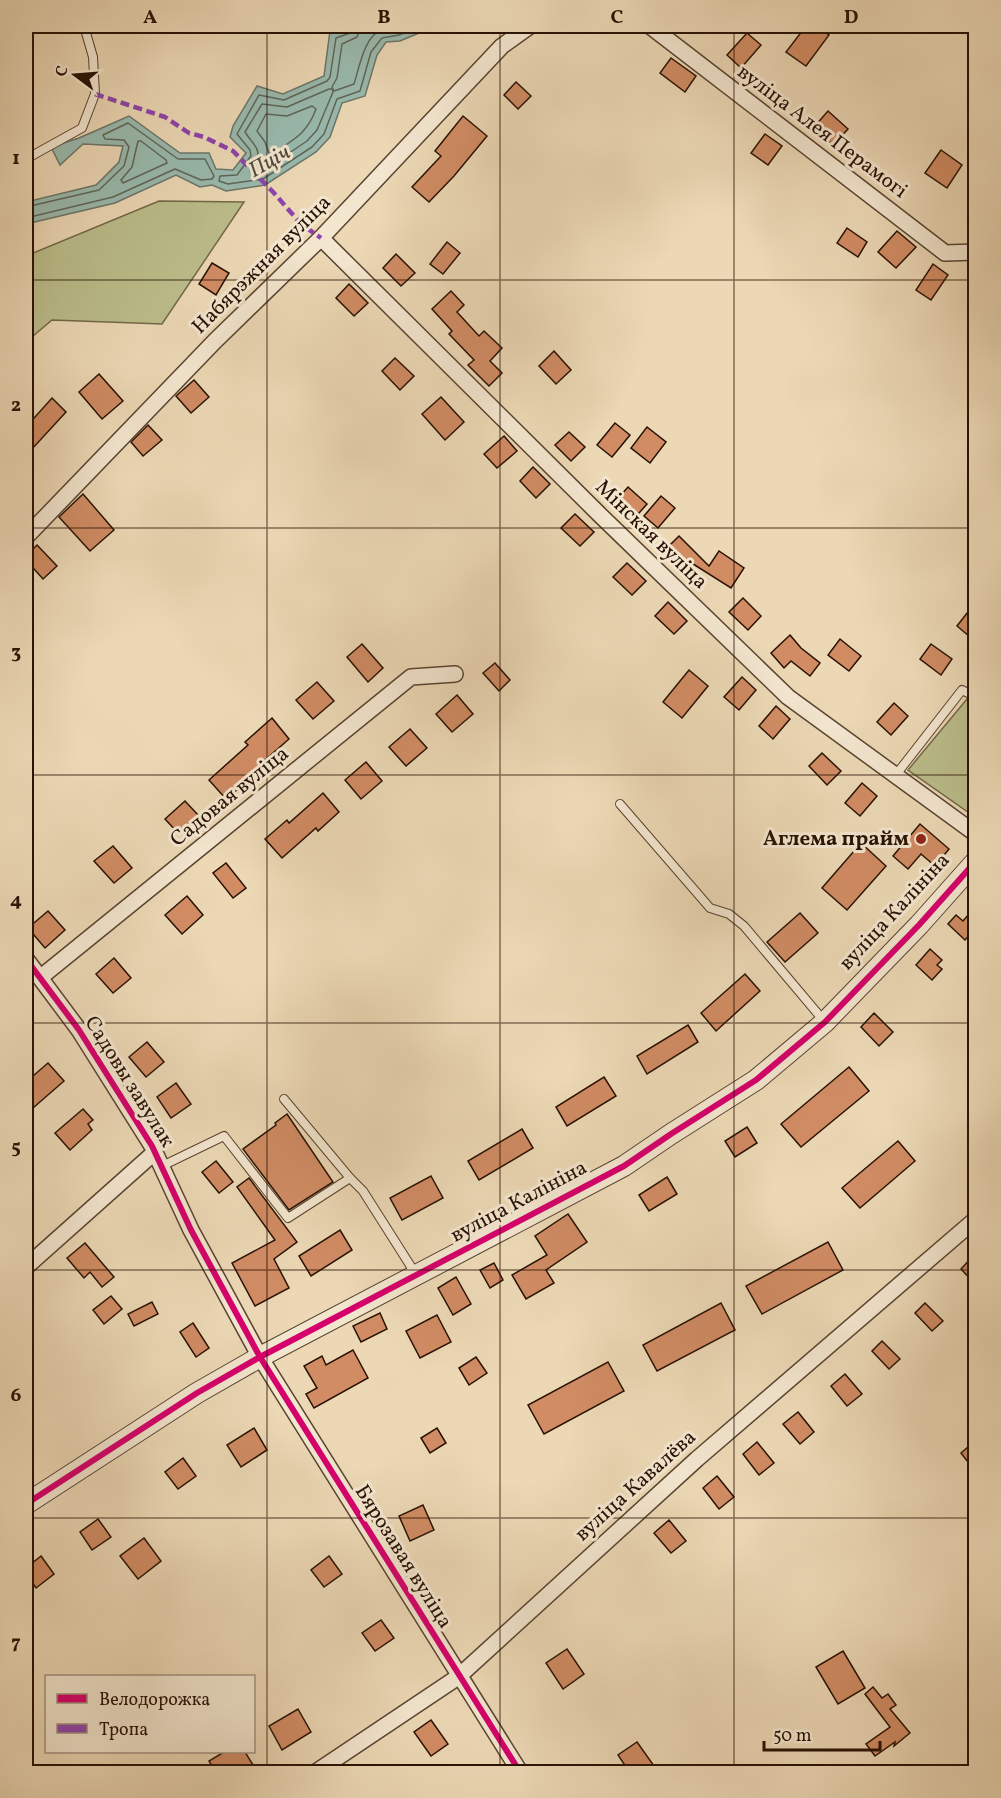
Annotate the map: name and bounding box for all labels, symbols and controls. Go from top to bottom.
text: A [143,4,157,32]
text: B [377,4,391,32]
text: C [611,4,624,32]
text: D [844,4,858,32]
north arrow [45,45,105,105]
street label: вуліца Алея Перамогі [731,58,913,206]
text: С [51,63,74,79]
water label: Пціч [243,138,297,186]
text: 1 [12,145,20,173]
street label: Набярэжная вуліца [186,189,338,341]
text: 2 [11,392,21,420]
street label: Мінская вуліца [588,474,714,596]
text: 3 [11,639,21,667]
street label: Садовая вуліца [164,740,296,854]
place label: Аглема прайм [763,825,909,854]
marker: Аглема прайм [914,832,928,846]
street label: вуліца Калініна [833,847,957,977]
text: 4 [10,887,22,915]
street label: Садовы завулак [77,1011,181,1153]
text: 5 [11,1134,21,1162]
street label: вуліца Калініна [446,1154,592,1250]
text: 6 [11,1382,22,1410]
street label: вуліца Кавалёва [569,1424,703,1548]
street label: Бярозавая вуліца [347,1479,459,1635]
text: 7 [11,1629,21,1657]
legend [45,1675,255,1753]
text: Велодорожка [99,1688,210,1713]
scale bar [764,1714,880,1752]
text: Тропа [99,1718,148,1743]
text: 50 m [773,1724,812,1749]

